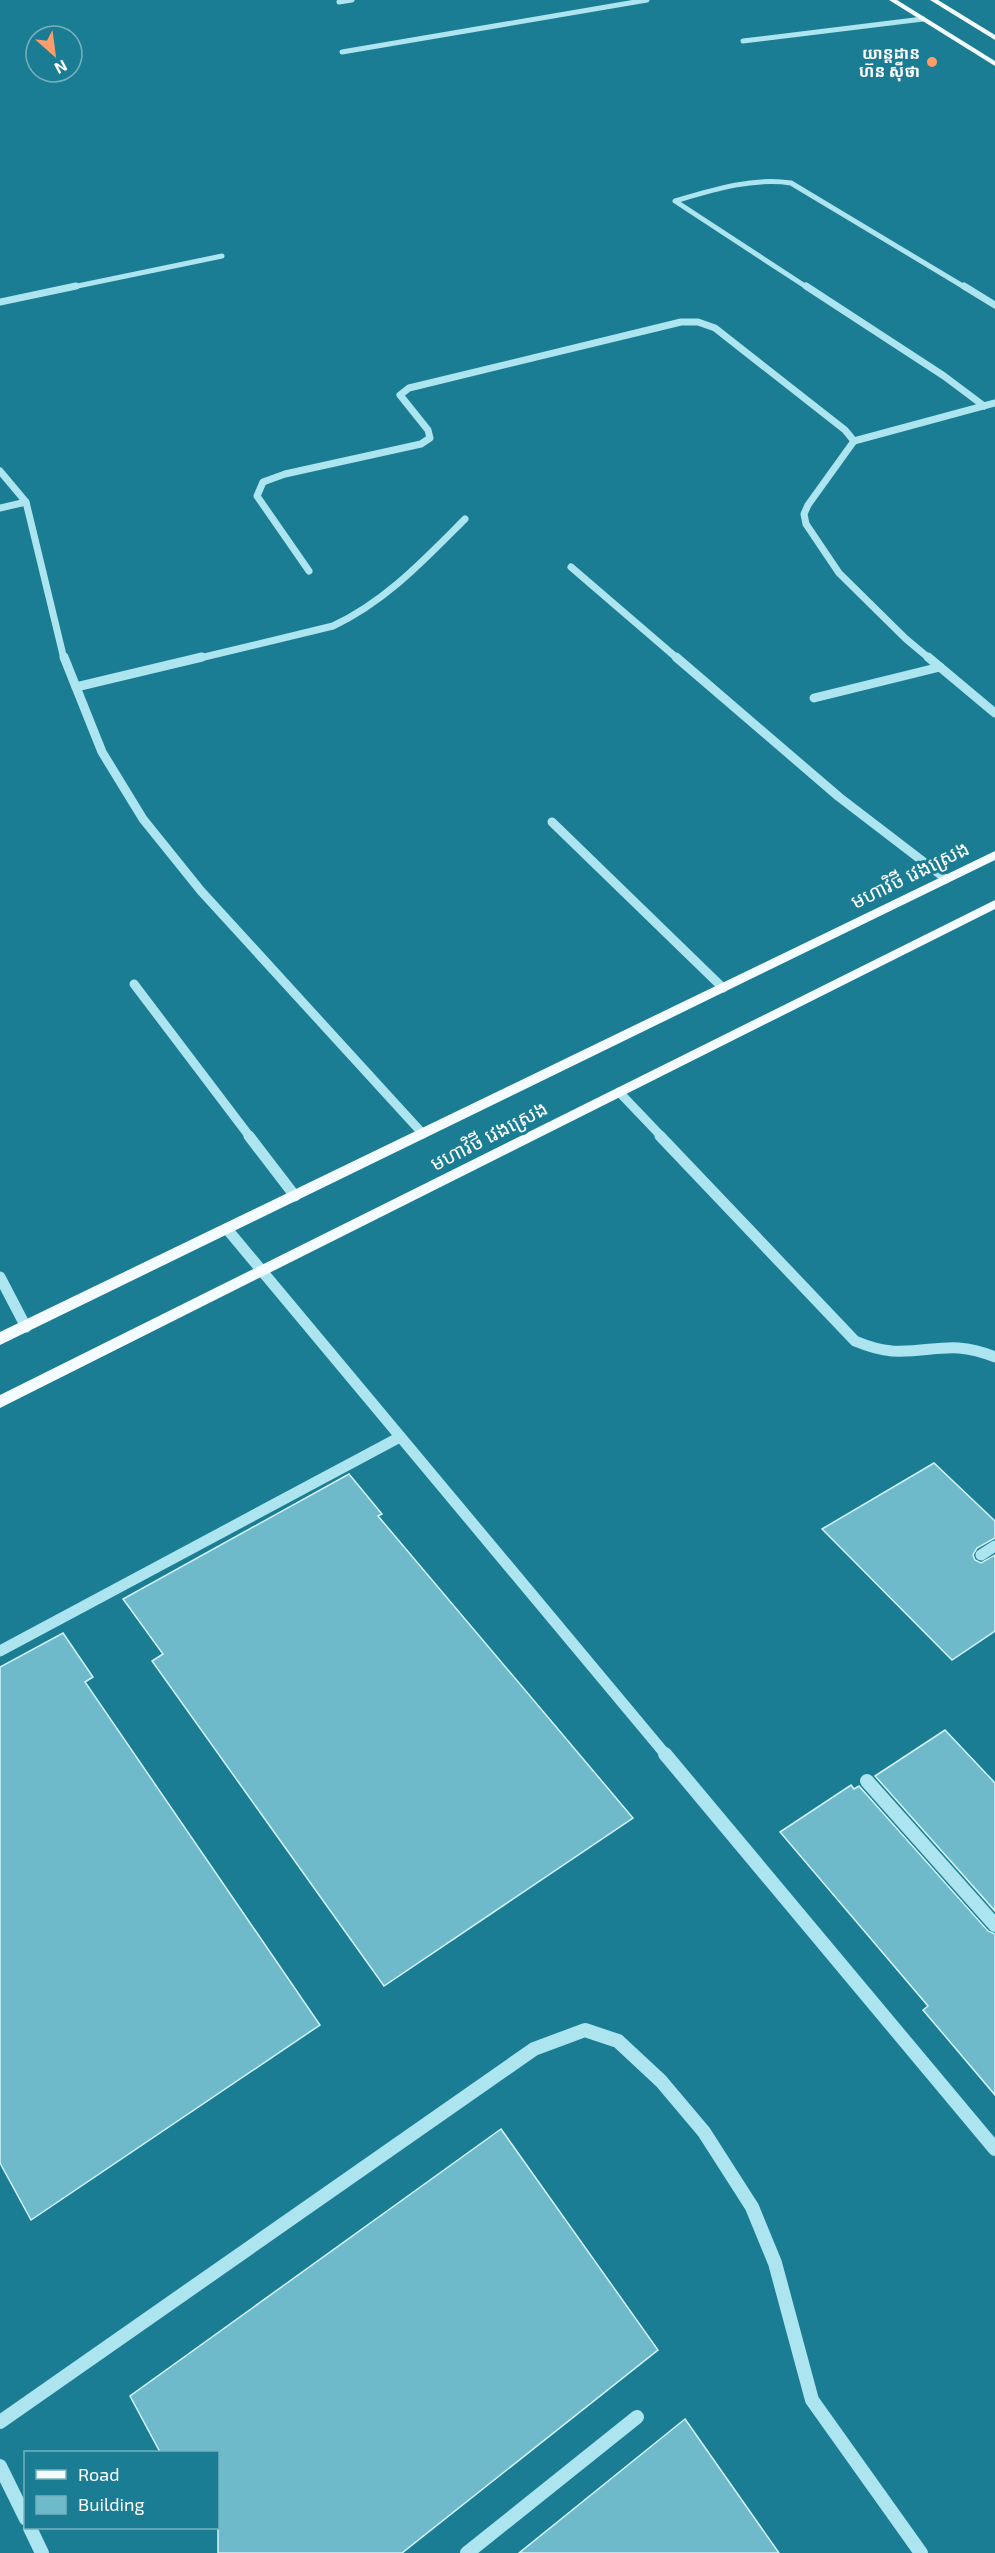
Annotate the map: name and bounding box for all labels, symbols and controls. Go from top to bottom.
north arrow [24,24,84,84]
place label: យាន្ដដ្ឋាន ហ៊ន ស៊ីថា [859,43,920,82]
marker: យាន្ដដ្ឋាន ហ៊ន ស៊ីថា [925,55,939,69]
text: N [52,57,71,79]
street label: មហាវិថី វេងស្រេង [847,835,973,914]
street label: មហាវិថី វេងស្រេង [426,1095,552,1176]
legend [24,2451,219,2529]
text: Road [78,2463,119,2485]
text: Building [78,2493,145,2515]

